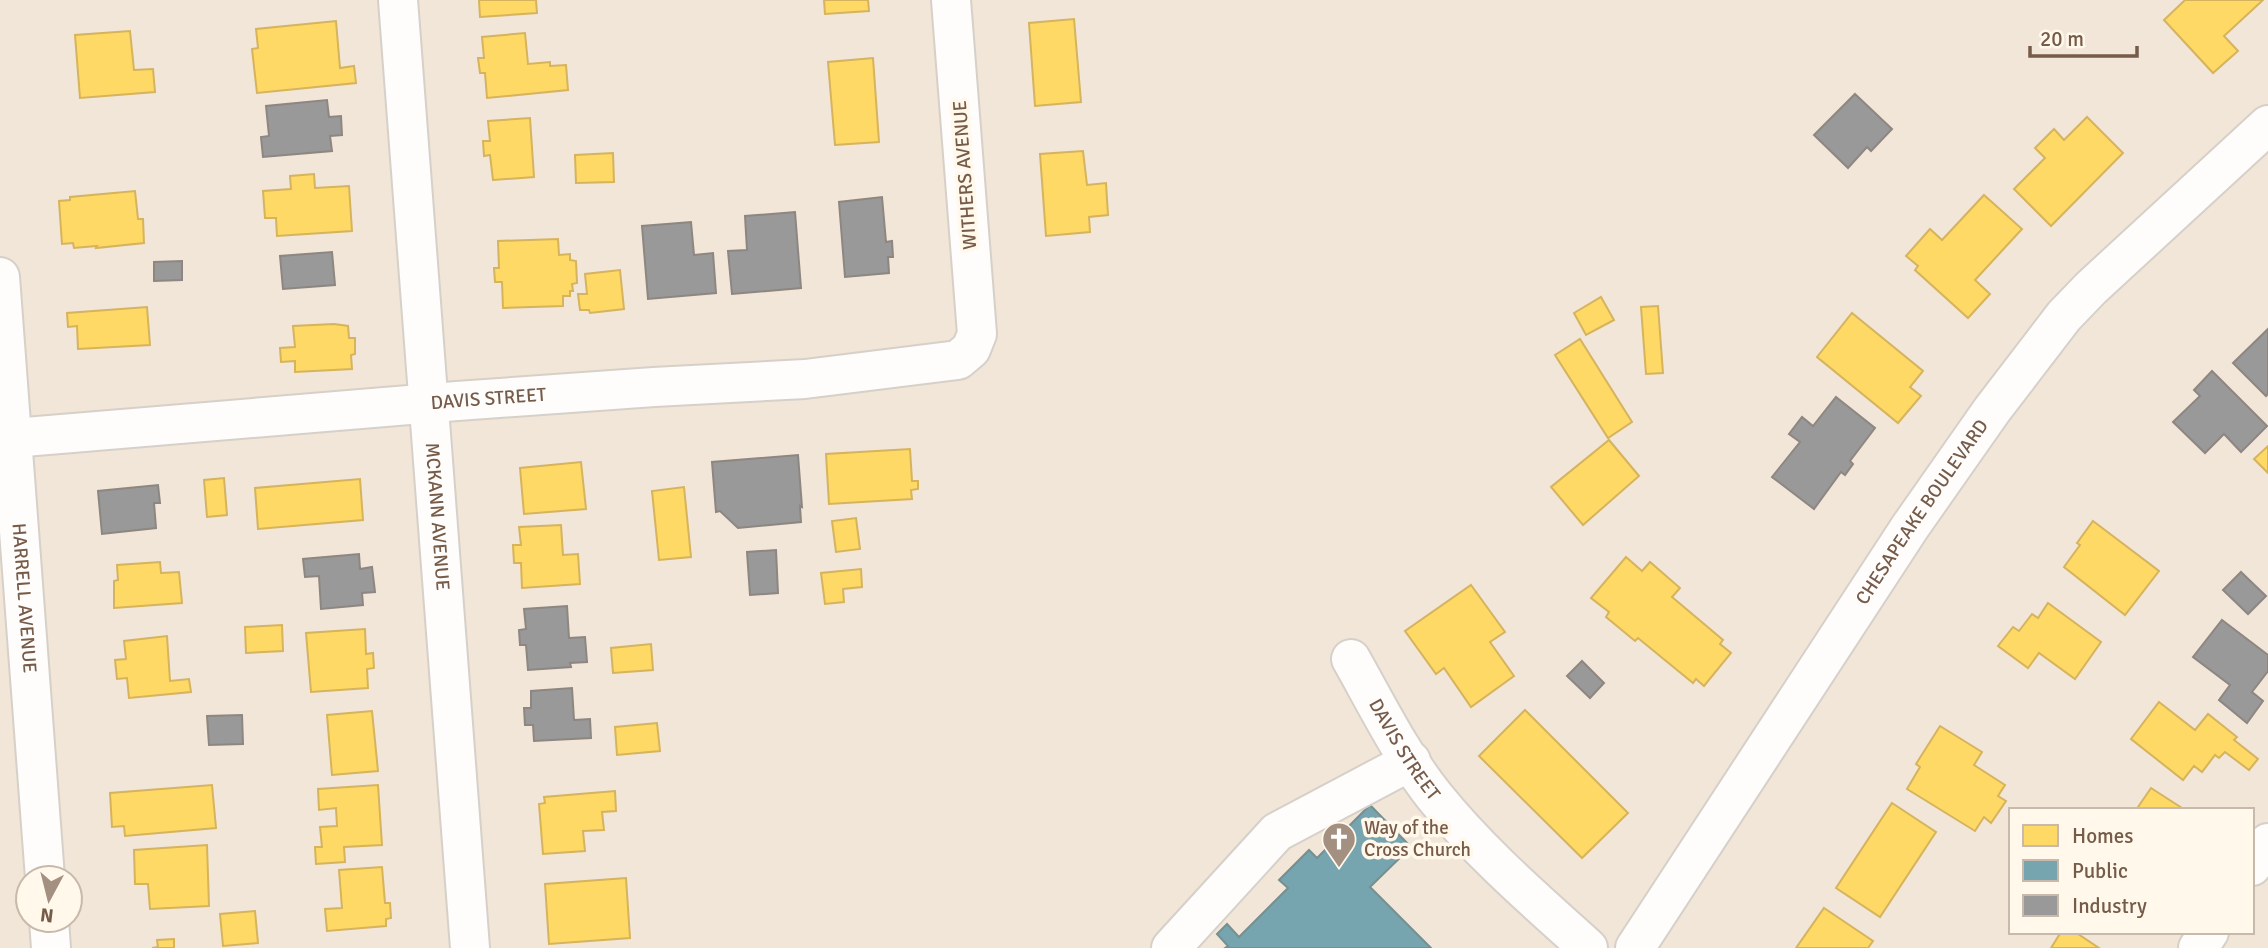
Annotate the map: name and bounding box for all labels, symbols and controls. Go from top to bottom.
scale bar [2030,14,2137,58]
text: 20 m [2040,26,2084,52]
street label: WITHERS AVENUE [948,100,982,250]
street label: DAVIS STREET [430,383,548,415]
street label: CHESAPEAKE BOULEVARD [1850,415,1994,609]
street label: MCKANN AVENUE [420,442,455,591]
street label: HARRELL AVENUE [6,522,42,674]
street label: DAVIS STREET [1363,694,1445,806]
legend [2009,808,2254,934]
place label: Way of the Cross Church [1364,816,1471,862]
church icon: Way of the Cross Church [1320,820,1358,869]
text: Homes [2072,823,2134,849]
text: Public [2072,858,2128,884]
north arrow [14,864,84,934]
text: Industry [2072,893,2147,919]
text: N [39,902,55,928]

